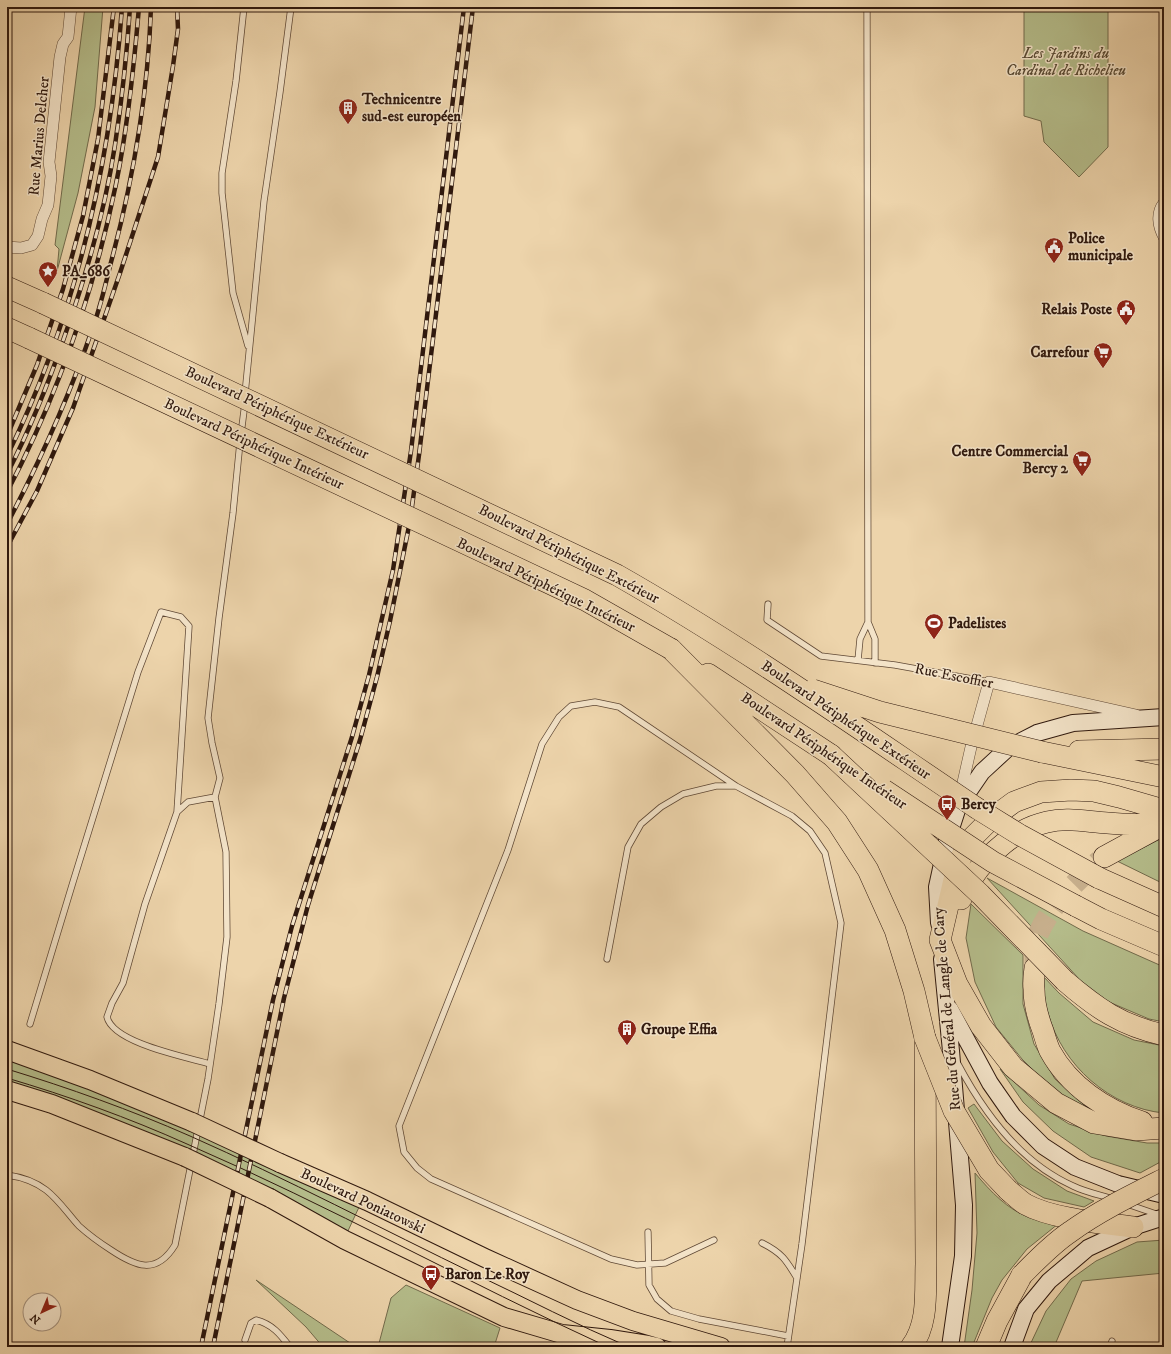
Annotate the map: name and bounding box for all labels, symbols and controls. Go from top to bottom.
park label: Les Jardins du Cardinal de Richelieu [1006,44,1126,80]
street label: Rue Marius Delcher [24,75,54,196]
place label: Technicentre sud-est européen [361,90,461,126]
building icon: Technicentre sud-est européen [337,97,359,125]
place label: Police municipale [1068,229,1134,265]
public building icon: Police municipale [1043,236,1065,264]
place icon: PA_686 [37,260,59,288]
place label: PA_686 [62,262,111,281]
public building icon: Relais Poste [1115,298,1137,326]
place label: Relais Poste [1041,300,1113,319]
supermarket icon: Carrefour [1092,341,1114,369]
place label: Carrefour [1030,343,1089,362]
street label: Boulevard Périphérique Extérieur [182,362,372,464]
street label: Boulevard Périphérique Intérieur [161,394,347,494]
place label: Centre Commercial Bercy 2 [952,442,1069,478]
supermarket icon: Centre Commercial Bercy 2 [1071,449,1093,477]
street label: Boulevard Périphérique Extérieur [475,500,663,608]
street label: Boulevard Périphérique Intérieur [454,533,639,637]
sports icon: Padelistes [923,612,945,640]
place label: Padelistes [948,614,1006,633]
street label: Boulevard Périphérique Extérieur [758,656,935,784]
street label: Rue Escoffier [913,659,995,693]
street label: Boulevard Périphérique Intérieur [737,688,911,814]
bus stop icon: Bercy [936,793,958,821]
place label: Bercy [961,795,997,814]
street label: Rue du Général de Langle de Cary [929,906,965,1111]
building icon: Groupe Effia [616,1018,638,1046]
place label: Groupe Effia [641,1020,718,1039]
street label: Boulevard Poniatowski [297,1164,429,1238]
bus stop icon: Baron Le Roy [420,1263,442,1291]
place label: Baron Le Roy [445,1265,530,1284]
north arrow [22,1292,62,1332]
text: N [28,1310,44,1327]

